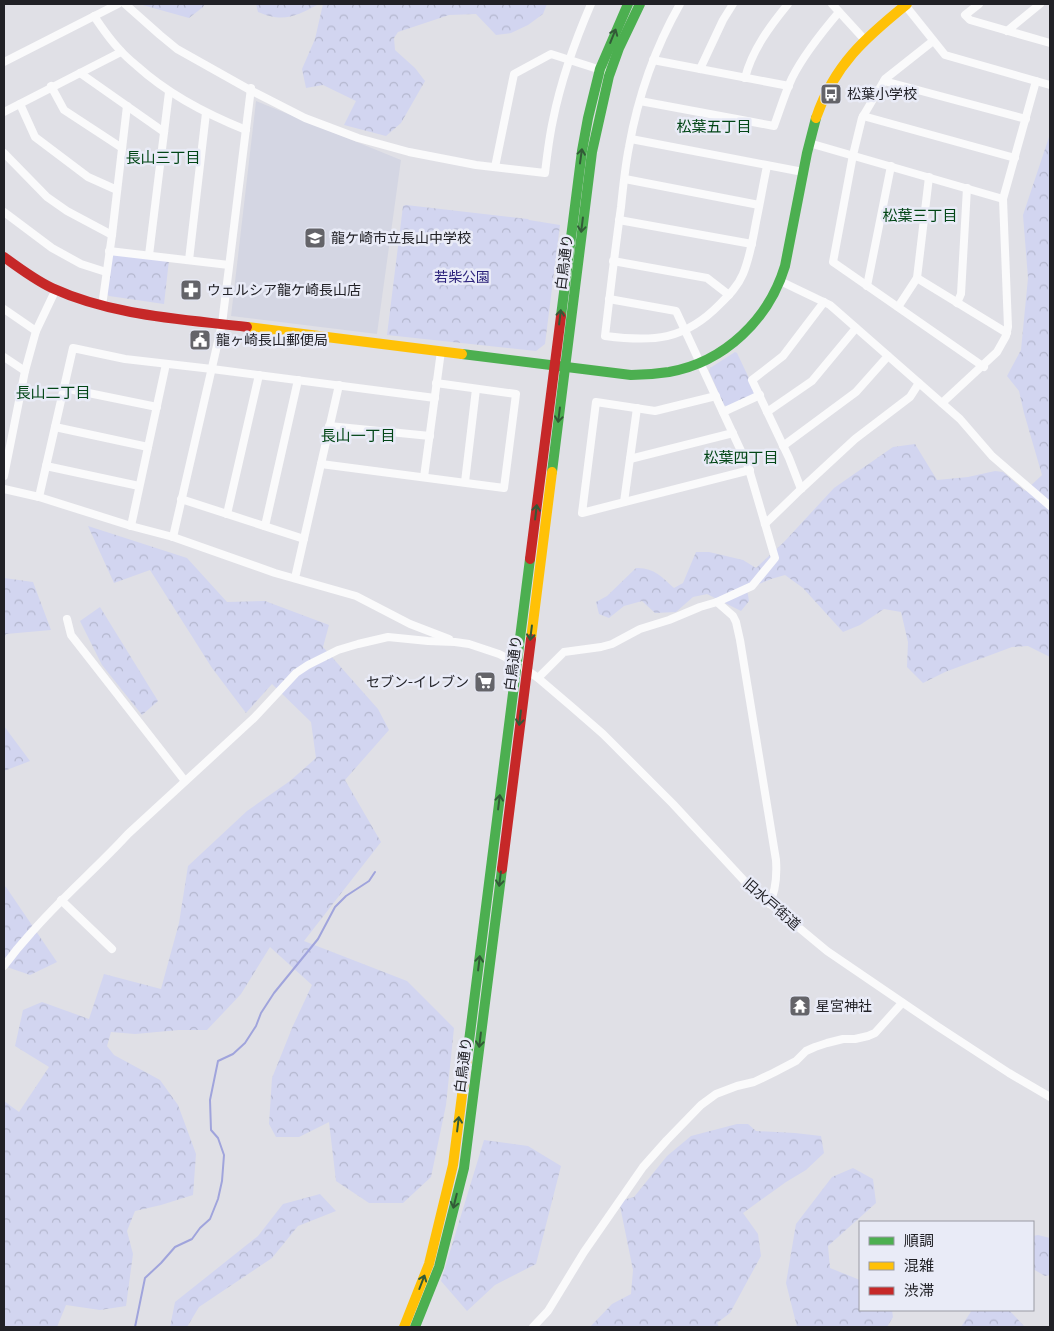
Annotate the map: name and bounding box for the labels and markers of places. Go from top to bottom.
bus stop icon: 松葉小学校 [819,82,843,106]
place label: 松葉小学校 [847,86,917,103]
school or university icon: 龍ケ崎市立長山中学校 [303,226,327,250]
place label: 龍ケ崎市立長山中学校 [331,230,471,247]
pharmacy icon: ウェルシア龍ケ崎長山店 [179,278,203,302]
place label: ウェルシア龍ケ崎長山店 [207,282,361,299]
public building icon: 龍ヶ崎長山郵便局 [188,328,212,352]
place label: 龍ヶ崎長山郵便局 [216,332,328,349]
supermarket icon: セブン-イレブン [473,670,497,694]
place label: セブン-イレブン [366,674,469,691]
temple icon: 星宮神社 [788,994,812,1018]
place label: 星宮神社 [816,998,872,1015]

